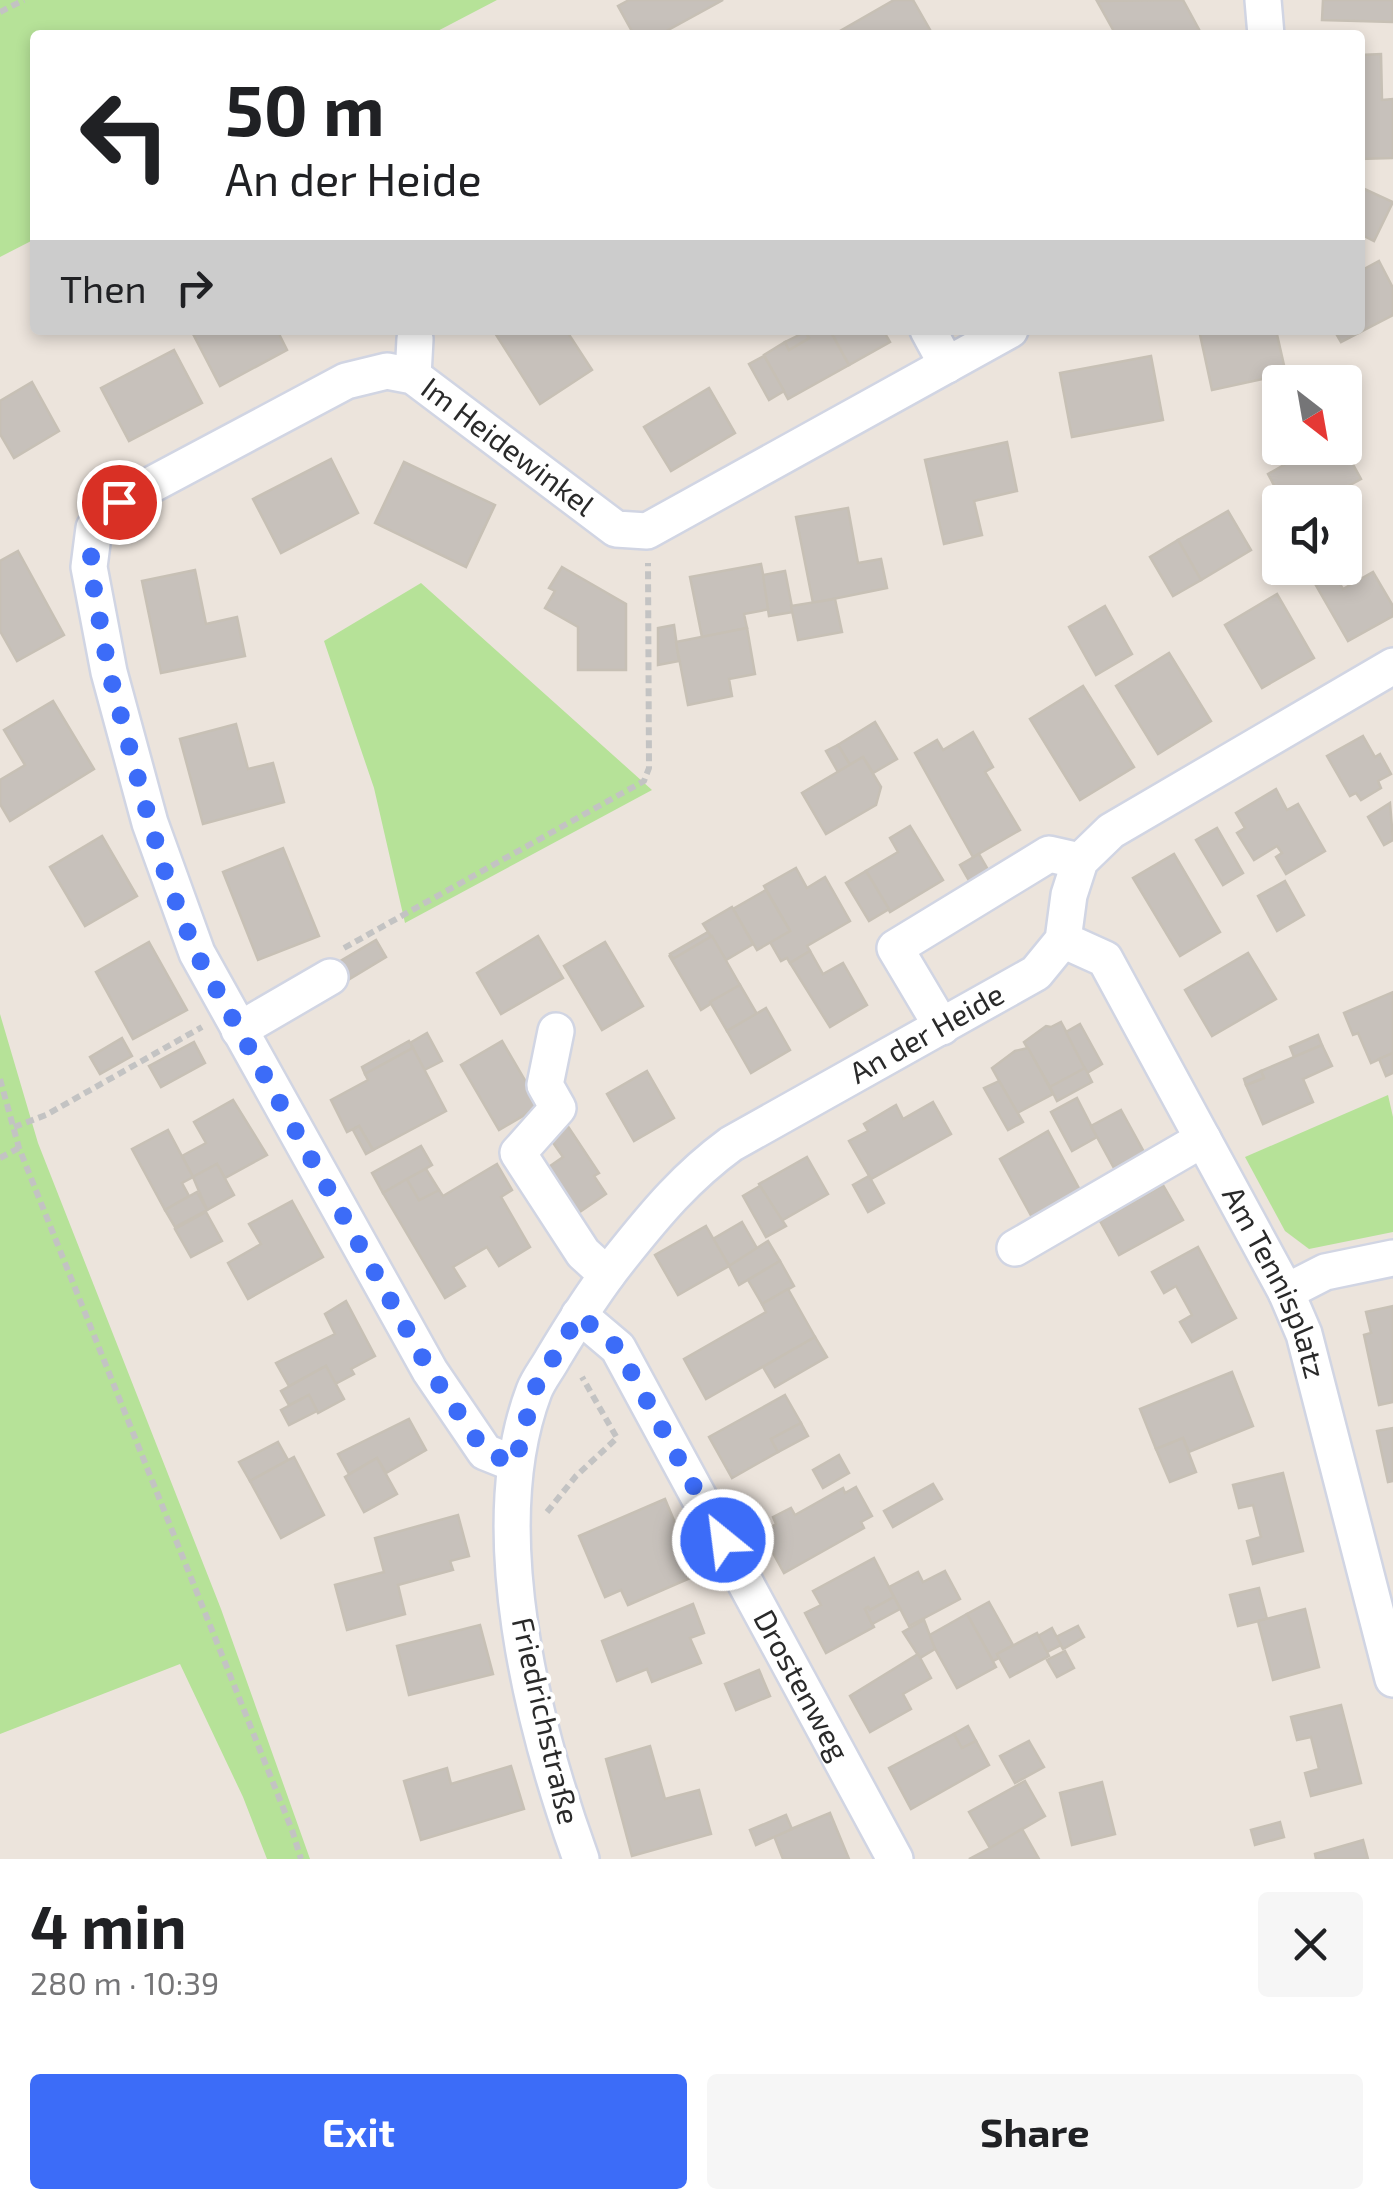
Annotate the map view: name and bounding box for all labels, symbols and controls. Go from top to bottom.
text: 50 m [225,66,385,150]
icon: left [60,70,190,200]
text: An der Heide [225,151,482,205]
icon: right [167,260,222,315]
text: Then [60,265,147,311]
north arrow [1262,365,1362,465]
map controls [1262,365,1362,585]
street label: Im Heidewinkel [415,369,602,522]
pin [77,460,162,545]
icon: arrive [92,475,147,530]
button: sound [1262,485,1362,585]
street label: An der Heide [843,975,1009,1090]
street label: Am Tennisplatz [1216,1179,1335,1382]
position arrow [671,1488,775,1592]
street label: Drostenweg [747,1603,858,1766]
street label: Friedrichstraße [506,1613,588,1828]
text: 4 min [30,1889,187,1961]
button: close [1258,1892,1363,1997]
text: 280 m · 10:39 [30,1963,219,2001]
button: Exit [30,2074,687,2189]
button: Share [707,2074,1363,2189]

